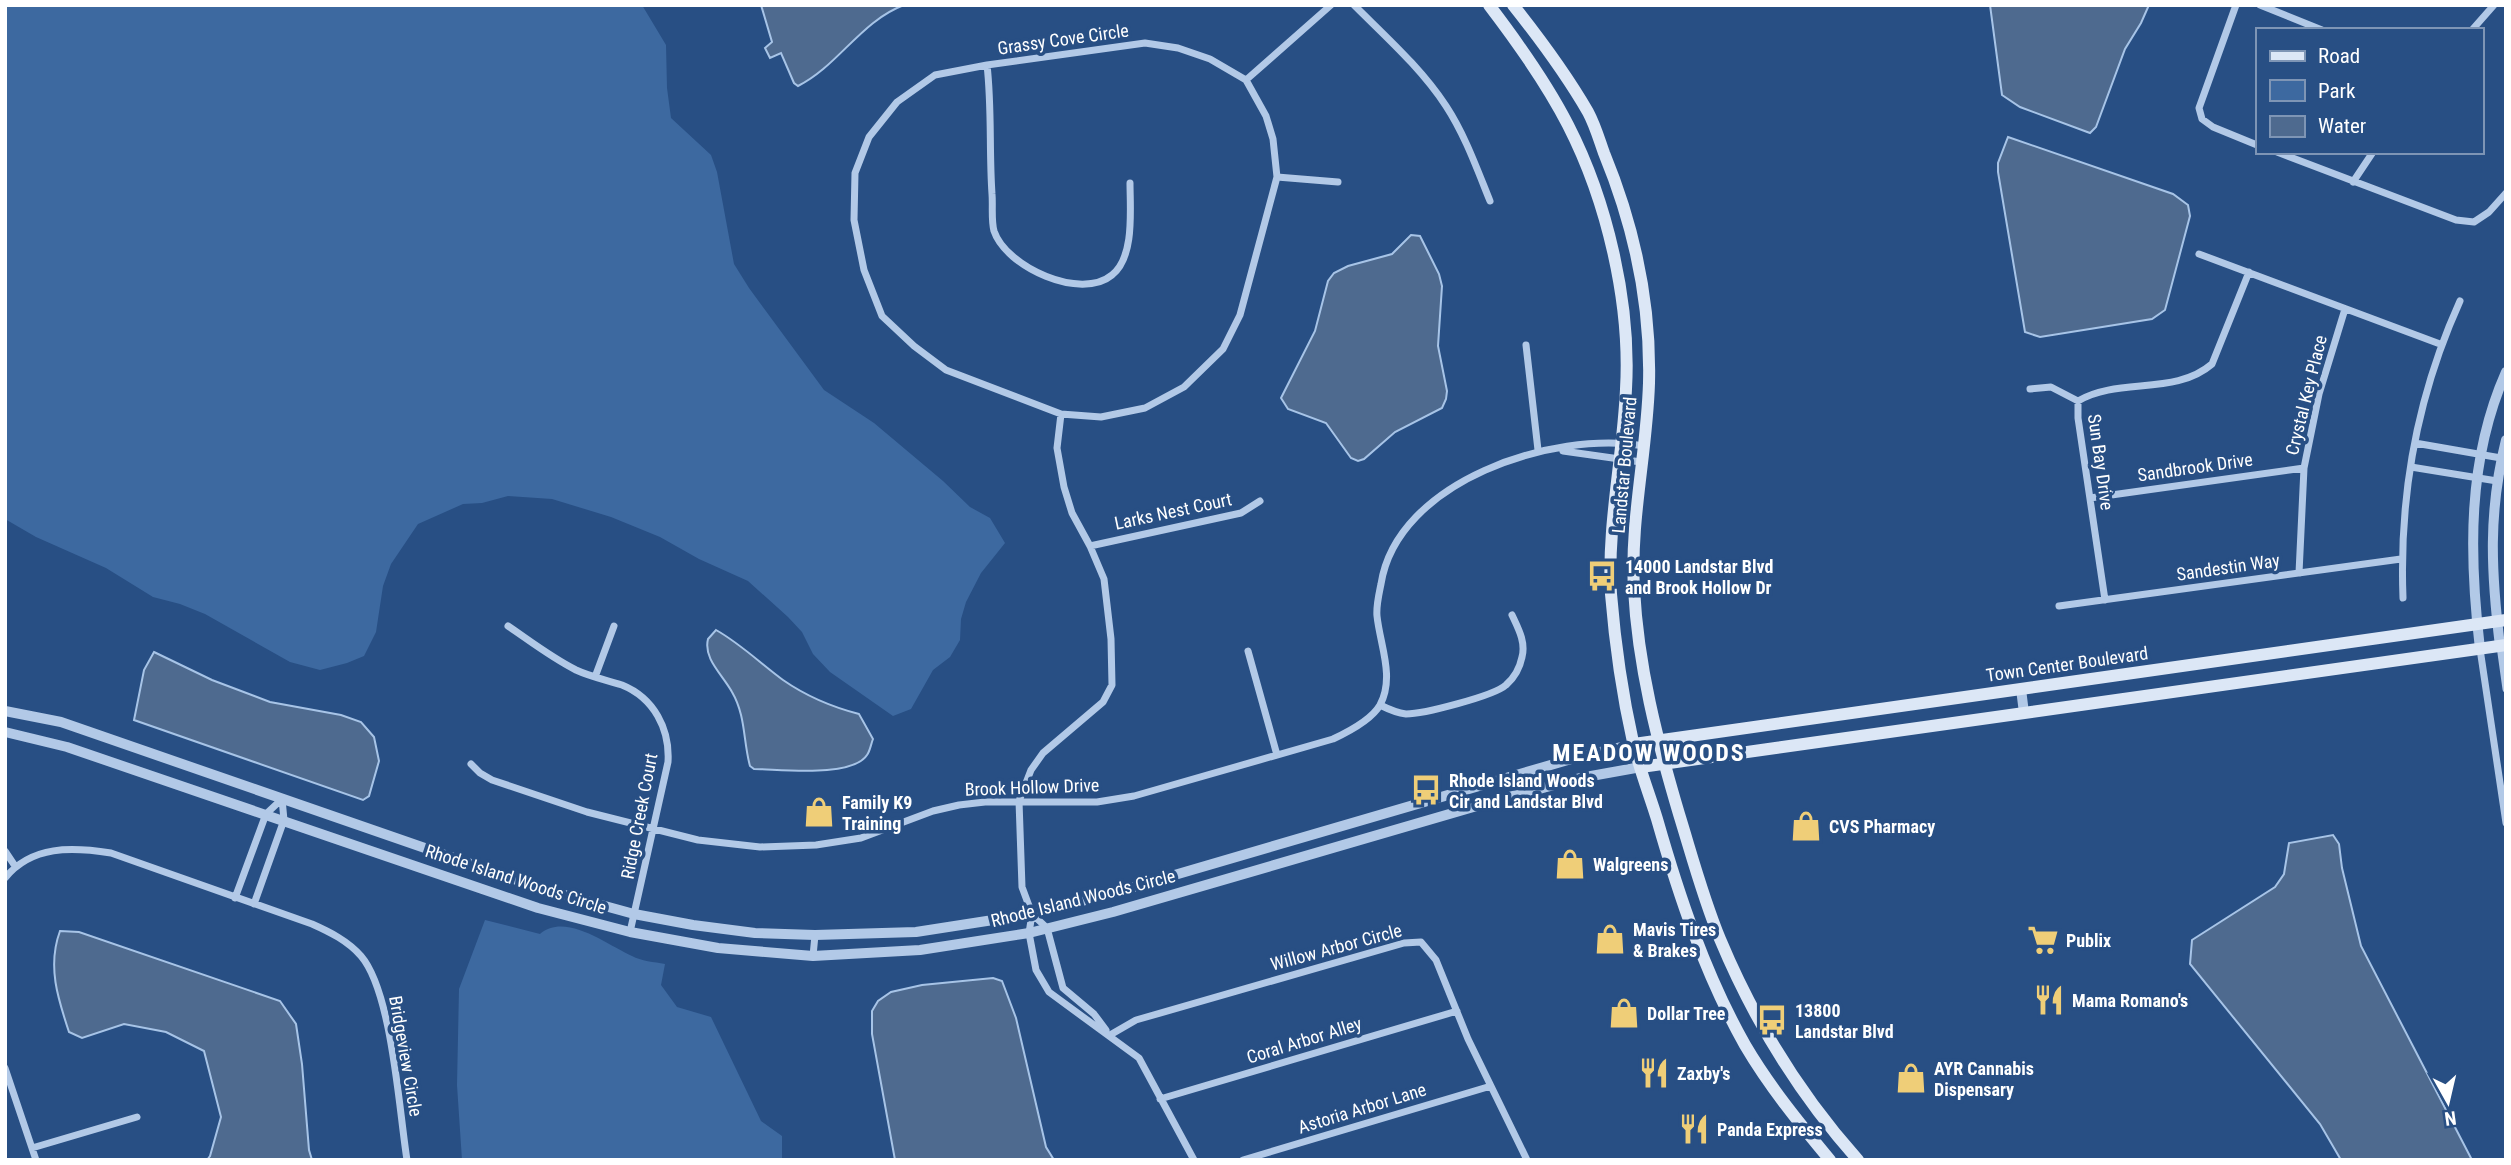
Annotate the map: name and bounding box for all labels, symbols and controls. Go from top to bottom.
street label: Grassy Cove Circle [996,19,1130,59]
legend [2256,28,2483,154]
text: Road [2318,44,2360,68]
text: Park [2318,79,2356,103]
text: Water [2318,114,2366,138]
street label: Crystal Key Place [2281,333,2331,457]
street label: Landstar Boulevard [1608,396,1640,534]
street label: Sun Bay Drive [2084,413,2118,511]
street label: Sandbrook Drive [2136,449,2254,485]
street label: Larks Nest Court [1112,488,1234,534]
street label: Sandestin Way [2175,549,2281,585]
place label: 14000 Landstar Blvd and Brook Hollow Dr [1625,556,1773,598]
bus stop icon: 14000 Landstar Blvd and Brook Hollow Dr [1585,559,1619,593]
street label: Town Center Boulevard [1985,642,2149,686]
district label: MEADOW WOODS [1552,739,1746,767]
street label: Ridge Creek Court [616,751,662,881]
place label: Rhode Island Woods Cir and Landstar Blvd [1449,770,1603,812]
bus stop icon: Rhode Island Woods Cir and Landstar Blvd [1409,773,1443,807]
street label: Brook Hollow Drive [964,774,1100,800]
place label: Family K9 Training [842,792,912,834]
shop icon: Family K9 Training [802,795,836,829]
shop icon: CVS Pharmacy [1789,809,1823,843]
place label: CVS Pharmacy [1829,816,1935,837]
street label: Rhode Island Woods Circle [423,840,609,918]
shop icon: Walgreens [1553,847,1587,881]
place label: Walgreens [1593,854,1668,875]
street label: Rhode Island Woods Circle [989,865,1177,931]
street label: Willow Arbor Circle [1268,919,1404,975]
place label: Mavis Tires & Brakes [1633,919,1716,961]
shop icon: Mavis Tires & Brakes [1593,922,1627,956]
supermarket icon: Publix [2026,923,2060,957]
place label: Publix [2066,930,2111,951]
restaurant icon: Mama Romano's [2032,983,2066,1017]
place label: Mama Romano's [2072,990,2188,1011]
street label: Bridgeview Circle [385,994,427,1118]
shop icon: Dollar Tree [1607,996,1641,1030]
place label: 13800 Landstar Blvd [1795,1000,1894,1042]
place label: Dollar Tree [1647,1003,1726,1024]
bus stop icon: 13800 Landstar Blvd [1755,1003,1789,1037]
street label: Coral Arbor Alley [1244,1012,1365,1067]
restaurant icon: Zaxby's [1637,1056,1671,1090]
place label: AYR Cannabis Dispensary [1934,1058,2034,1100]
shop icon: AYR Cannabis Dispensary [1894,1061,1928,1095]
place label: Zaxby's [1677,1063,1730,1084]
north arrow [2413,1067,2483,1137]
street label: Astoria Arbor Lane [1295,1079,1429,1137]
text: N [2443,1106,2458,1131]
restaurant icon: Panda Express [1677,1112,1711,1146]
place label: Panda Express [1717,1119,1823,1140]

